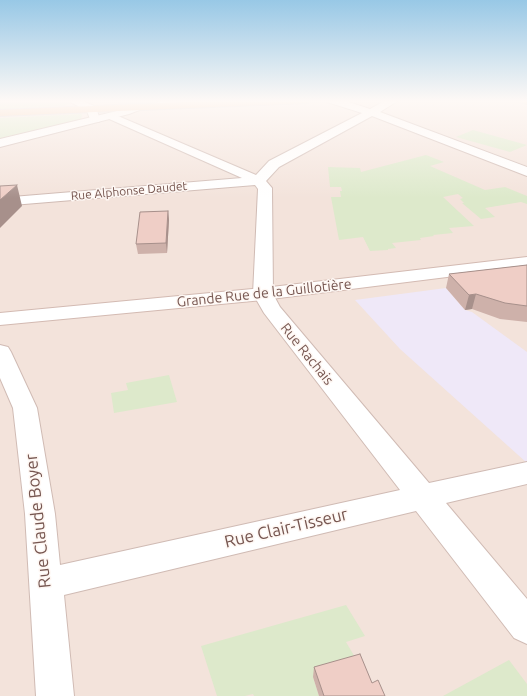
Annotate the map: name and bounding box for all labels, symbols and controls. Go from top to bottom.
street label: Rue Alphonse Daudet [70,179,188,203]
street label: Grande Rue de la Guillotière [176,275,352,311]
street label: Rue Rachais [277,320,337,388]
street label: Rue Claude Boyer [21,453,55,589]
street label: Rue Clair-Tisseur [222,504,350,552]

